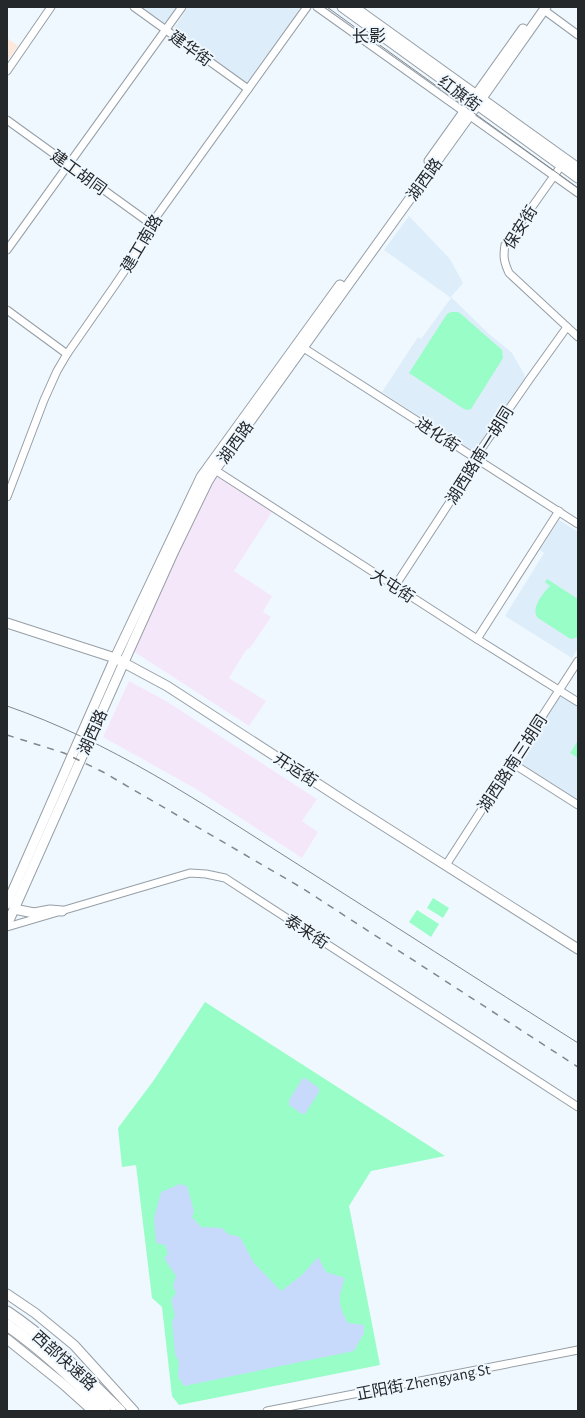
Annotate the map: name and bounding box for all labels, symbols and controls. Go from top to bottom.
street label: 建华街 [166,27,215,69]
district label: 长影 [352,27,386,45]
street label: 红旗街 [435,72,484,114]
street label: 建工胡同 [48,148,109,198]
street label: 湖西路 [403,155,445,204]
street label: 保安街 [500,202,540,252]
street label: 建工南路 [118,211,165,275]
street label: 湖西路南一胡同 [443,403,516,507]
street label: 进化街 [413,414,462,455]
street label: 湖西路 [214,418,256,467]
street label: 大屯街 [368,565,417,606]
street label: 湖西路 [75,707,110,758]
street label: 湖西路南三胡同 [475,712,550,815]
street label: 开运街 [271,749,320,790]
street label: 泰来街 [282,911,331,952]
street label: 西部快速路 [29,1327,100,1393]
street label: 正阳街 Zhengyang St [355,1360,492,1404]

